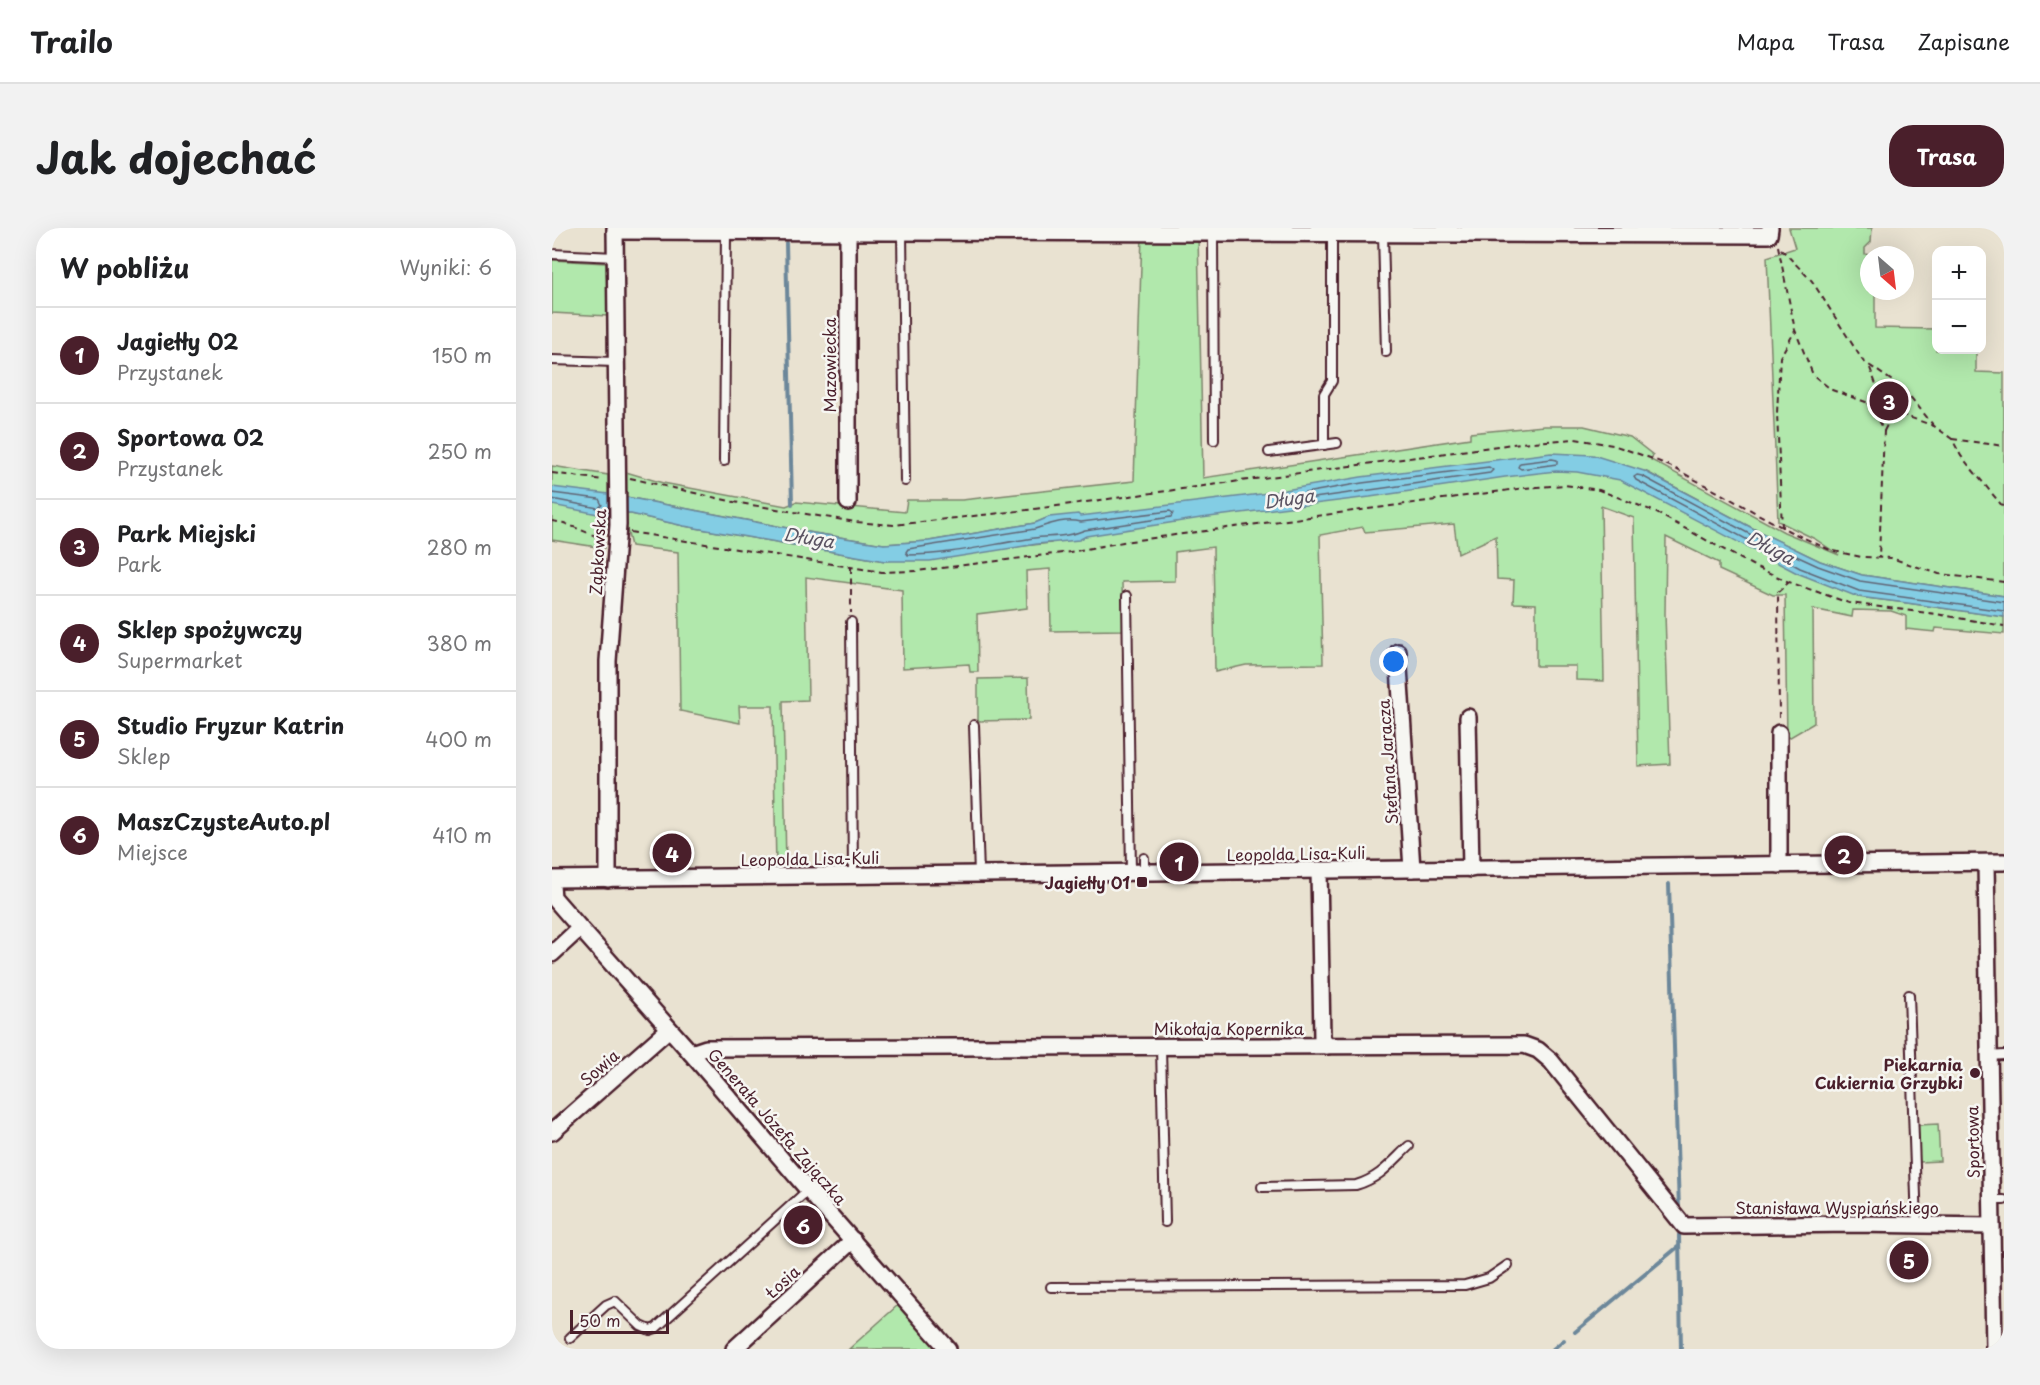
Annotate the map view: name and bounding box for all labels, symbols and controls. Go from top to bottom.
text: Trailo [30,20,113,63]
text: Mapa [1737,25,1794,57]
text: Trasa [1827,25,1884,57]
text: Zapisane [1917,25,2010,57]
text: Jak dojechać [36,125,317,188]
button: Trasa [1889,125,2004,187]
north arrow [1860,246,1914,300]
map controls [1932,246,1986,354]
button: + [1932,246,1986,300]
text: W pobliżu [60,248,189,287]
text: Wyniki: 6 [400,252,492,282]
button: − [1932,300,1986,354]
street label: Mazowiecka [817,318,841,412]
text: Jagiełły 02 [117,324,238,357]
text: 1 [75,340,84,370]
text: 150 m [432,340,492,370]
text: Przystanek [117,357,223,387]
pin: 3 [1870,378,1908,423]
text: Sportowa 02 [117,420,264,453]
text: 2 [72,436,87,466]
text: 250 m [428,436,492,466]
text: Przystanek [117,453,223,483]
water label: Długa [1262,481,1317,515]
street label: Ząbkowska [583,508,611,596]
text: Park Miejski [117,516,256,549]
water label: Długa [782,520,837,554]
water label: Długa [1742,523,1800,571]
text: 3 [73,532,86,562]
text: 280 m [427,532,492,562]
text: Park [117,549,162,579]
text: Sklep spożywczy [117,612,302,645]
text: 4 [73,628,86,658]
text: 380 m [426,628,492,658]
text: Supermarket [117,645,243,675]
your location [1379,647,1408,676]
street label: Stefana Jaracza [1371,698,1403,826]
text: Studio Fryzur Katrin [117,708,344,741]
text: 5 [73,724,86,754]
text: 400 m [425,724,492,754]
text: Sklep [117,741,171,771]
text: MaszCzysteAuto.pl [117,804,330,837]
text: 6 [72,820,87,850]
text: 410 m [432,820,492,850]
pin: 4 [652,830,692,876]
pin: 2 [1824,832,1864,878]
text: Miejsce [117,837,188,867]
pin: 1 [1160,840,1198,884]
street label: Leopolda Lisa-Kuli [1226,840,1366,866]
street label: Leopolda Lisa-Kuli [740,845,880,871]
place label: Jagiełły 01 [1045,870,1130,894]
marker: Jagiełły 01 [1135,875,1149,889]
street label: Mikołaja Kopernika [1154,1016,1304,1040]
street label: Generała Józefa Zajączka [703,1042,853,1210]
street label: Sowia [574,1043,624,1091]
place label: Piekarnia Cukiernia Grzybki [1815,1052,1963,1094]
marker: Piekarnia Cukiernia Grzybki [1968,1066,1982,1080]
street label: Sportowa [1959,1105,1985,1179]
street label: Stanisława Wyspiańskiego [1735,1195,1939,1219]
pin: 6 [784,1202,822,1248]
pin: 5 [1890,1238,1928,1282]
street label: Łosia [758,1259,805,1304]
scale bar [570,1307,669,1334]
text: 50 m [579,1308,620,1332]

